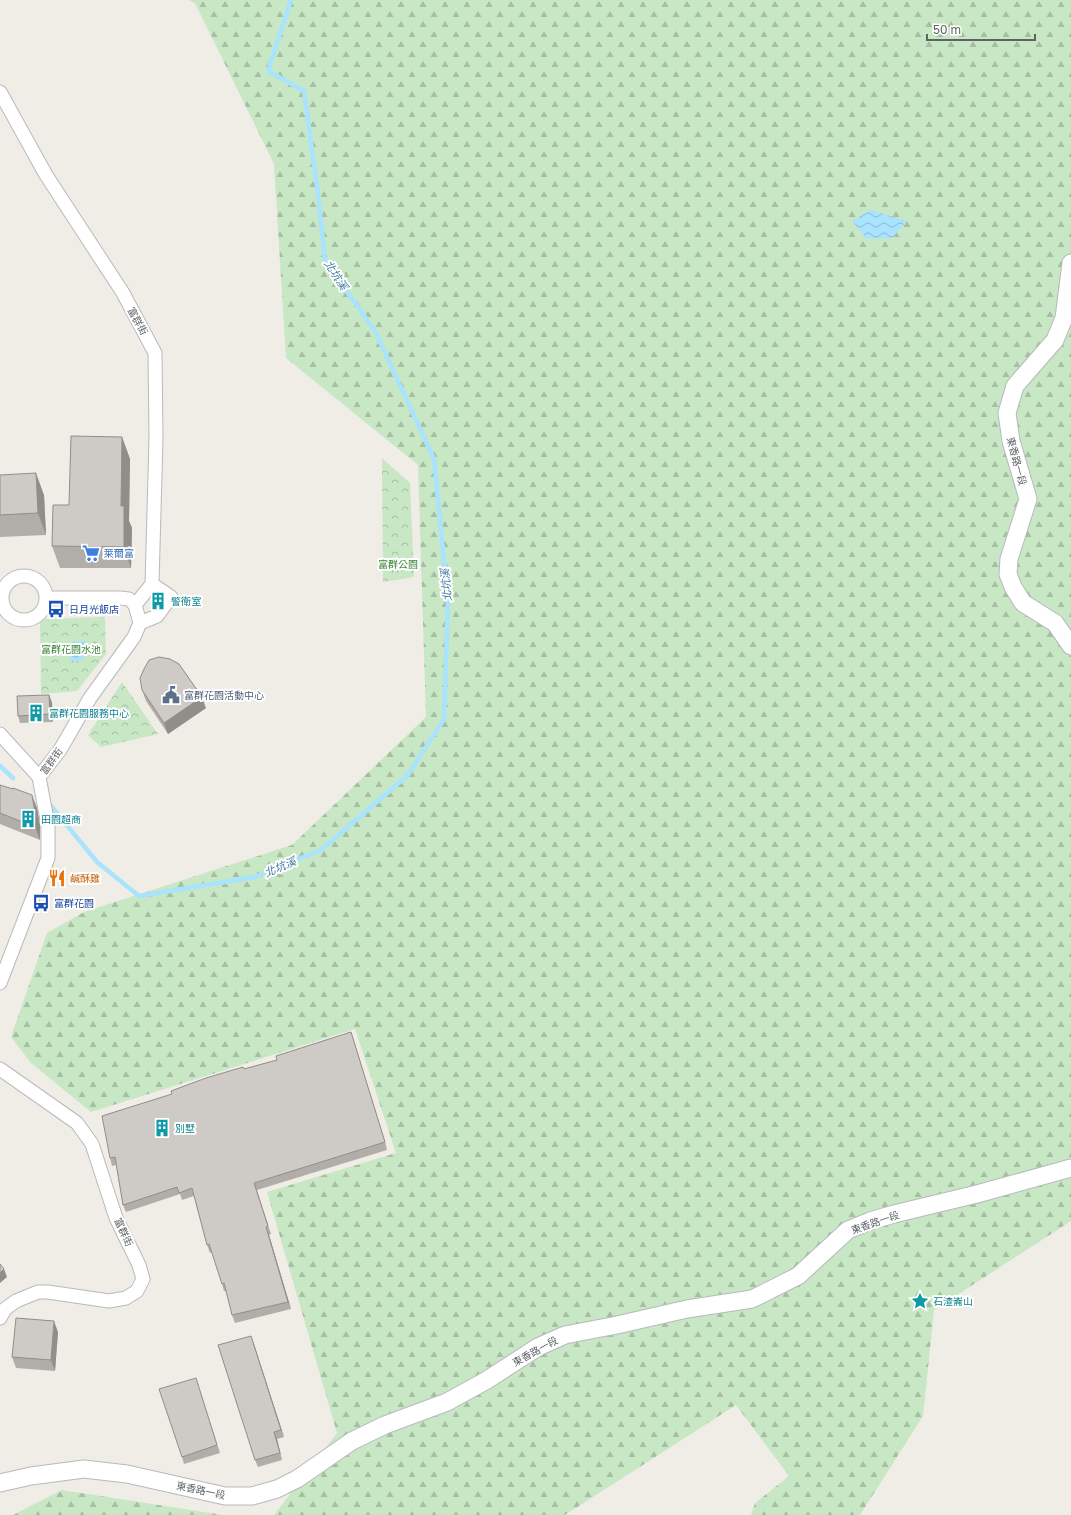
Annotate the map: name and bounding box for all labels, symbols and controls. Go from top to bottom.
scale bar [927,16,1035,42]
text: 50 m [933,22,961,37]
water label: 北坑溪 [322,257,352,294]
street label: 富群街 [125,305,151,337]
street label: 東香路一段 [1005,435,1029,487]
supermarket icon: 萊爾富 [81,543,101,563]
place label: 萊爾富 [104,547,134,559]
park label: 富群公園 [378,558,418,570]
water label: 北坑溪 [437,566,453,602]
building icon: 警衛室 [148,591,168,611]
place label: 警衛室 [171,595,201,607]
bus stop icon: 日月光飯店 [46,599,66,619]
place label: 日月光飯店 [69,603,119,615]
park label: 富群花園水池 [41,643,101,655]
public building icon: 富群花園活動中心 [161,685,181,705]
place label: 富群花園活動中心 [184,689,264,701]
building icon: 富群花園服務中心 [26,703,46,723]
place label: 富群花園服務中心 [49,707,129,719]
street label: 富群街 [37,745,65,777]
building icon: 田園超商 [18,809,38,829]
place label: 田園超商 [41,813,81,825]
water label: 北坑溪 [262,853,299,879]
restaurant icon: 鹹酥雞 [47,868,67,888]
place label: 鹹酥雞 [70,872,100,884]
bus stop icon: 富群花園 [31,893,51,913]
place label: 富群花園 [54,897,94,909]
building icon: 別墅 [152,1118,172,1138]
place label: 別墅 [175,1122,195,1134]
street label: 東香路一段 [849,1208,901,1236]
street label: 富群街 [112,1216,136,1248]
place icon: 石渣崙山 [910,1291,930,1311]
place label: 石渣崙山 [933,1295,973,1307]
street label: 東香路一段 [510,1334,560,1368]
street label: 東香路一段 [175,1479,227,1501]

